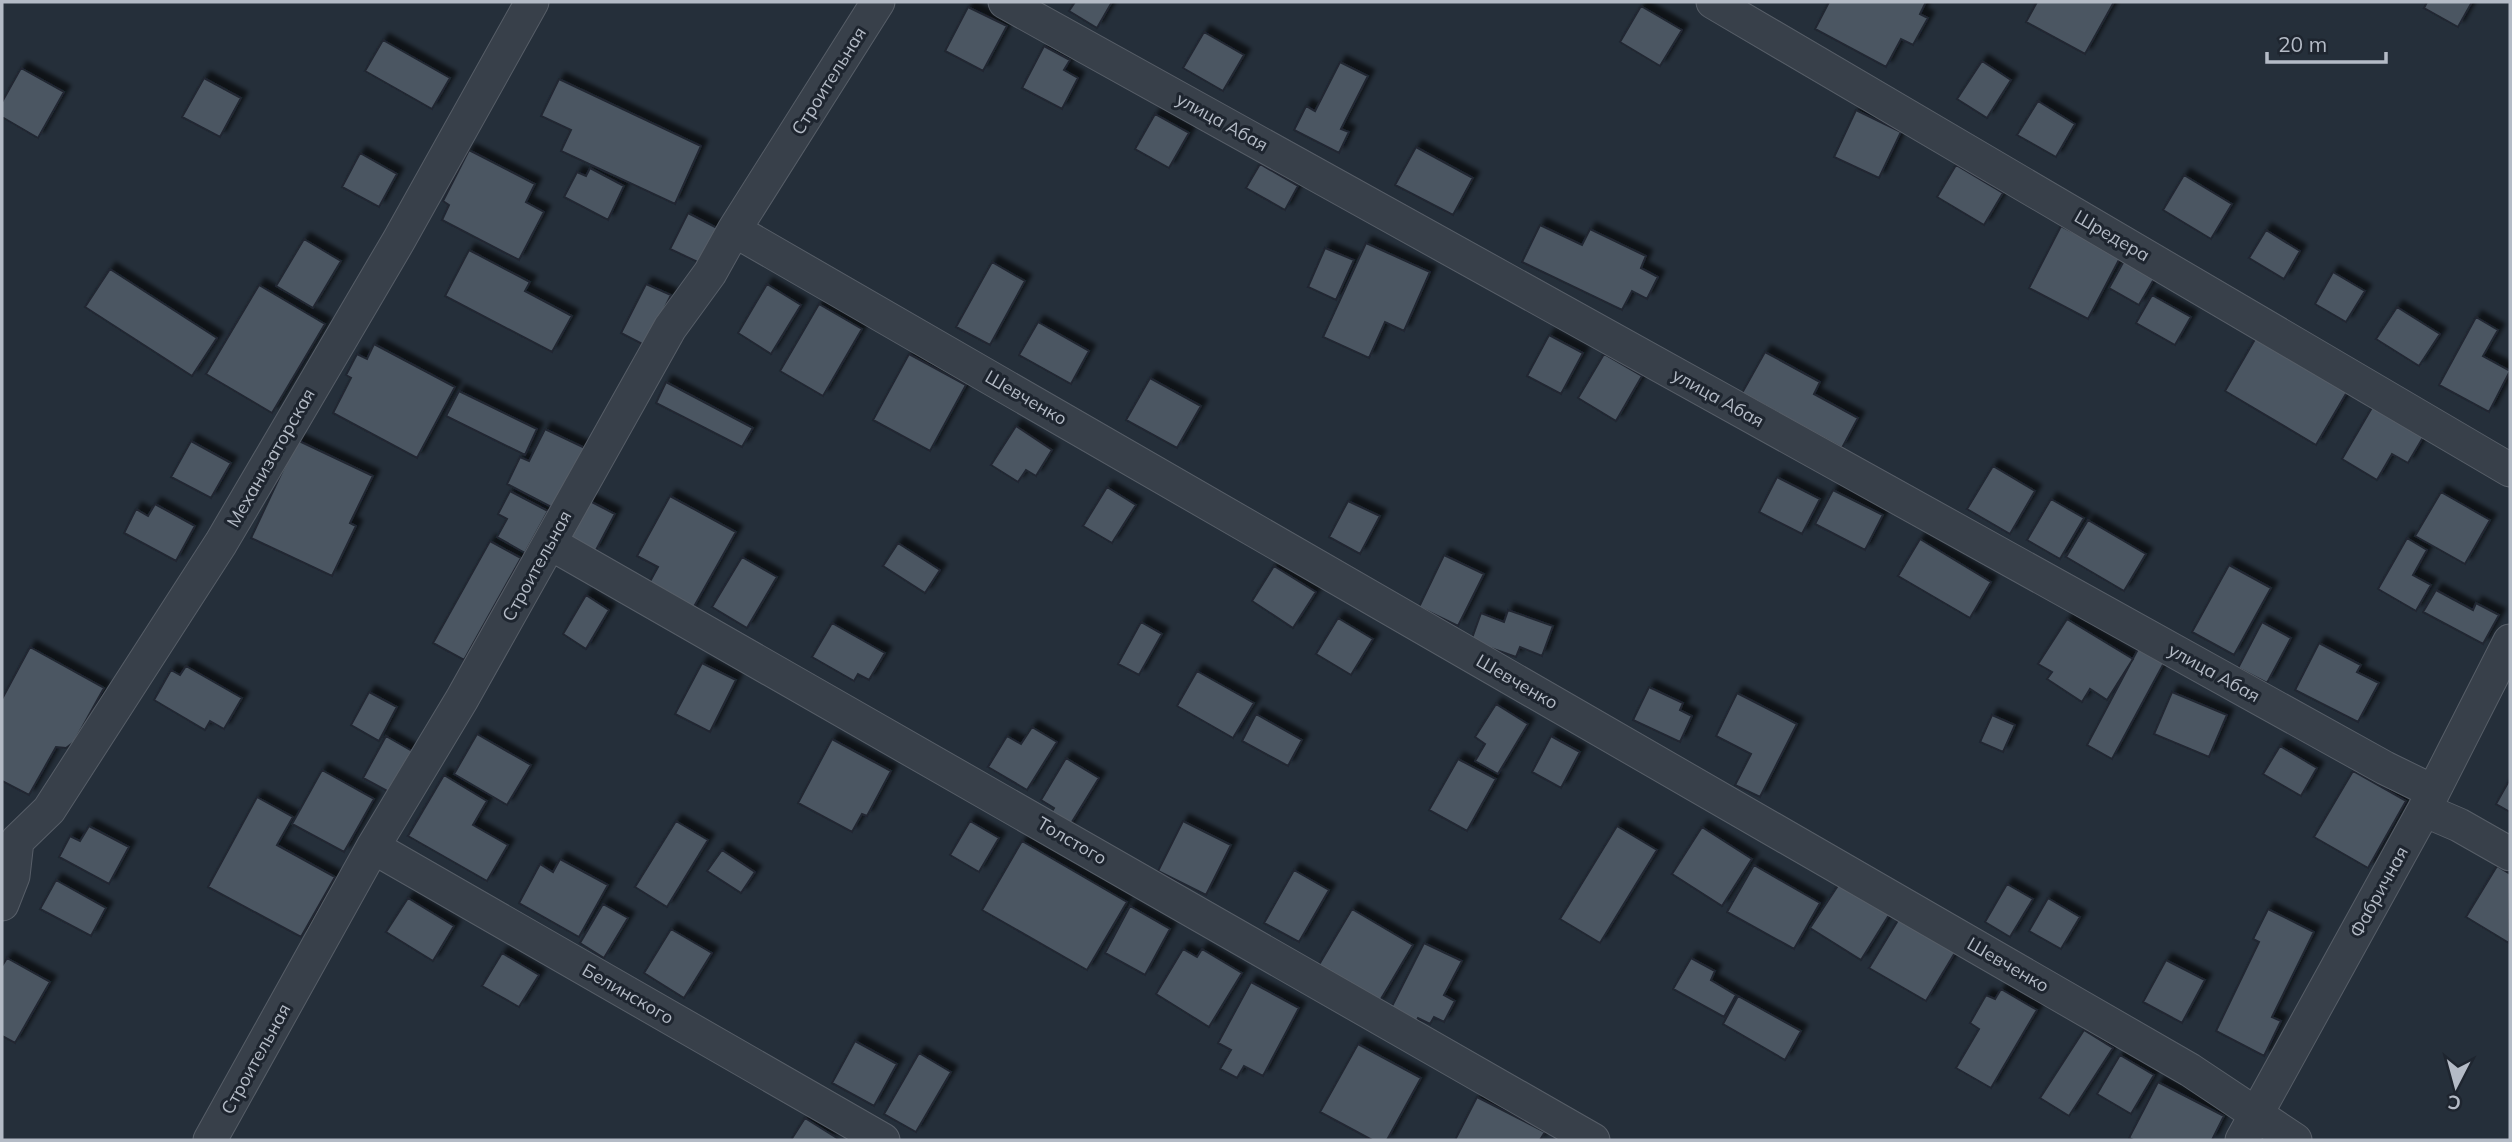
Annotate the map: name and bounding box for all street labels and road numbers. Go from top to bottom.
street label: Строительная [786,23,871,139]
street label: улица Абая [1172,87,1272,156]
street label: Шредера [2070,205,2154,266]
street label: улица Абая [1668,363,1768,432]
street label: Шевченко [981,365,1071,430]
street label: Механизаторская [221,384,320,531]
street label: Строительная [497,506,576,625]
street label: улица Абая [2164,638,2264,707]
street label: Шевченко [1472,649,1562,714]
street label: Толстого [1033,811,1111,870]
street label: Фабричная [2344,842,2413,941]
street label: Шевченко [1963,932,2053,997]
street label: Белинского [578,958,678,1029]
street label: Строительная [216,999,295,1118]

